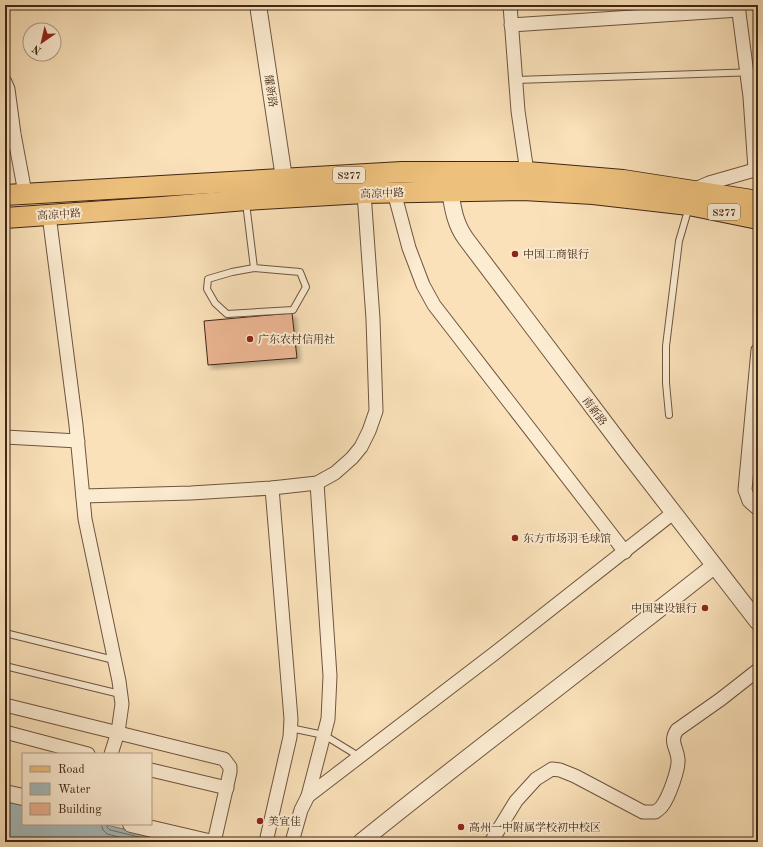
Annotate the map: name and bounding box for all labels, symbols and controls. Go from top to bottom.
north arrow [22,22,62,62]
text: N [30,42,44,56]
street label: 耀新路 [262,74,280,108]
road number: S277 [333,167,365,183]
street label: 高凉中路 [360,186,404,201]
road number: S277 [708,204,740,220]
street label: 高凉中路 [37,206,81,223]
place label: 中国工商银行 [523,248,589,261]
marker: 中国工商银行 [510,249,520,259]
place label: 广东农村信用社 [258,333,335,346]
marker: 广东农村信用社 [245,334,255,344]
street label: 南新路 [579,394,610,428]
place label: 东方市场羽毛球馆 [523,532,611,545]
marker: 东方市场羽毛球馆 [510,533,520,543]
place label: 中国建设银行 [631,602,697,615]
marker: 中国建设银行 [700,603,710,613]
legend [22,753,152,825]
text: Road [58,764,85,776]
text: Water [58,784,91,796]
text: Building [58,804,102,816]
place label: 美宜佳 [268,815,301,828]
marker: 美宜佳 [255,816,265,826]
place label: 高州一中附属学校初中校区 [469,821,601,834]
marker: 高州一中附属学校初中校区 [456,822,466,832]

